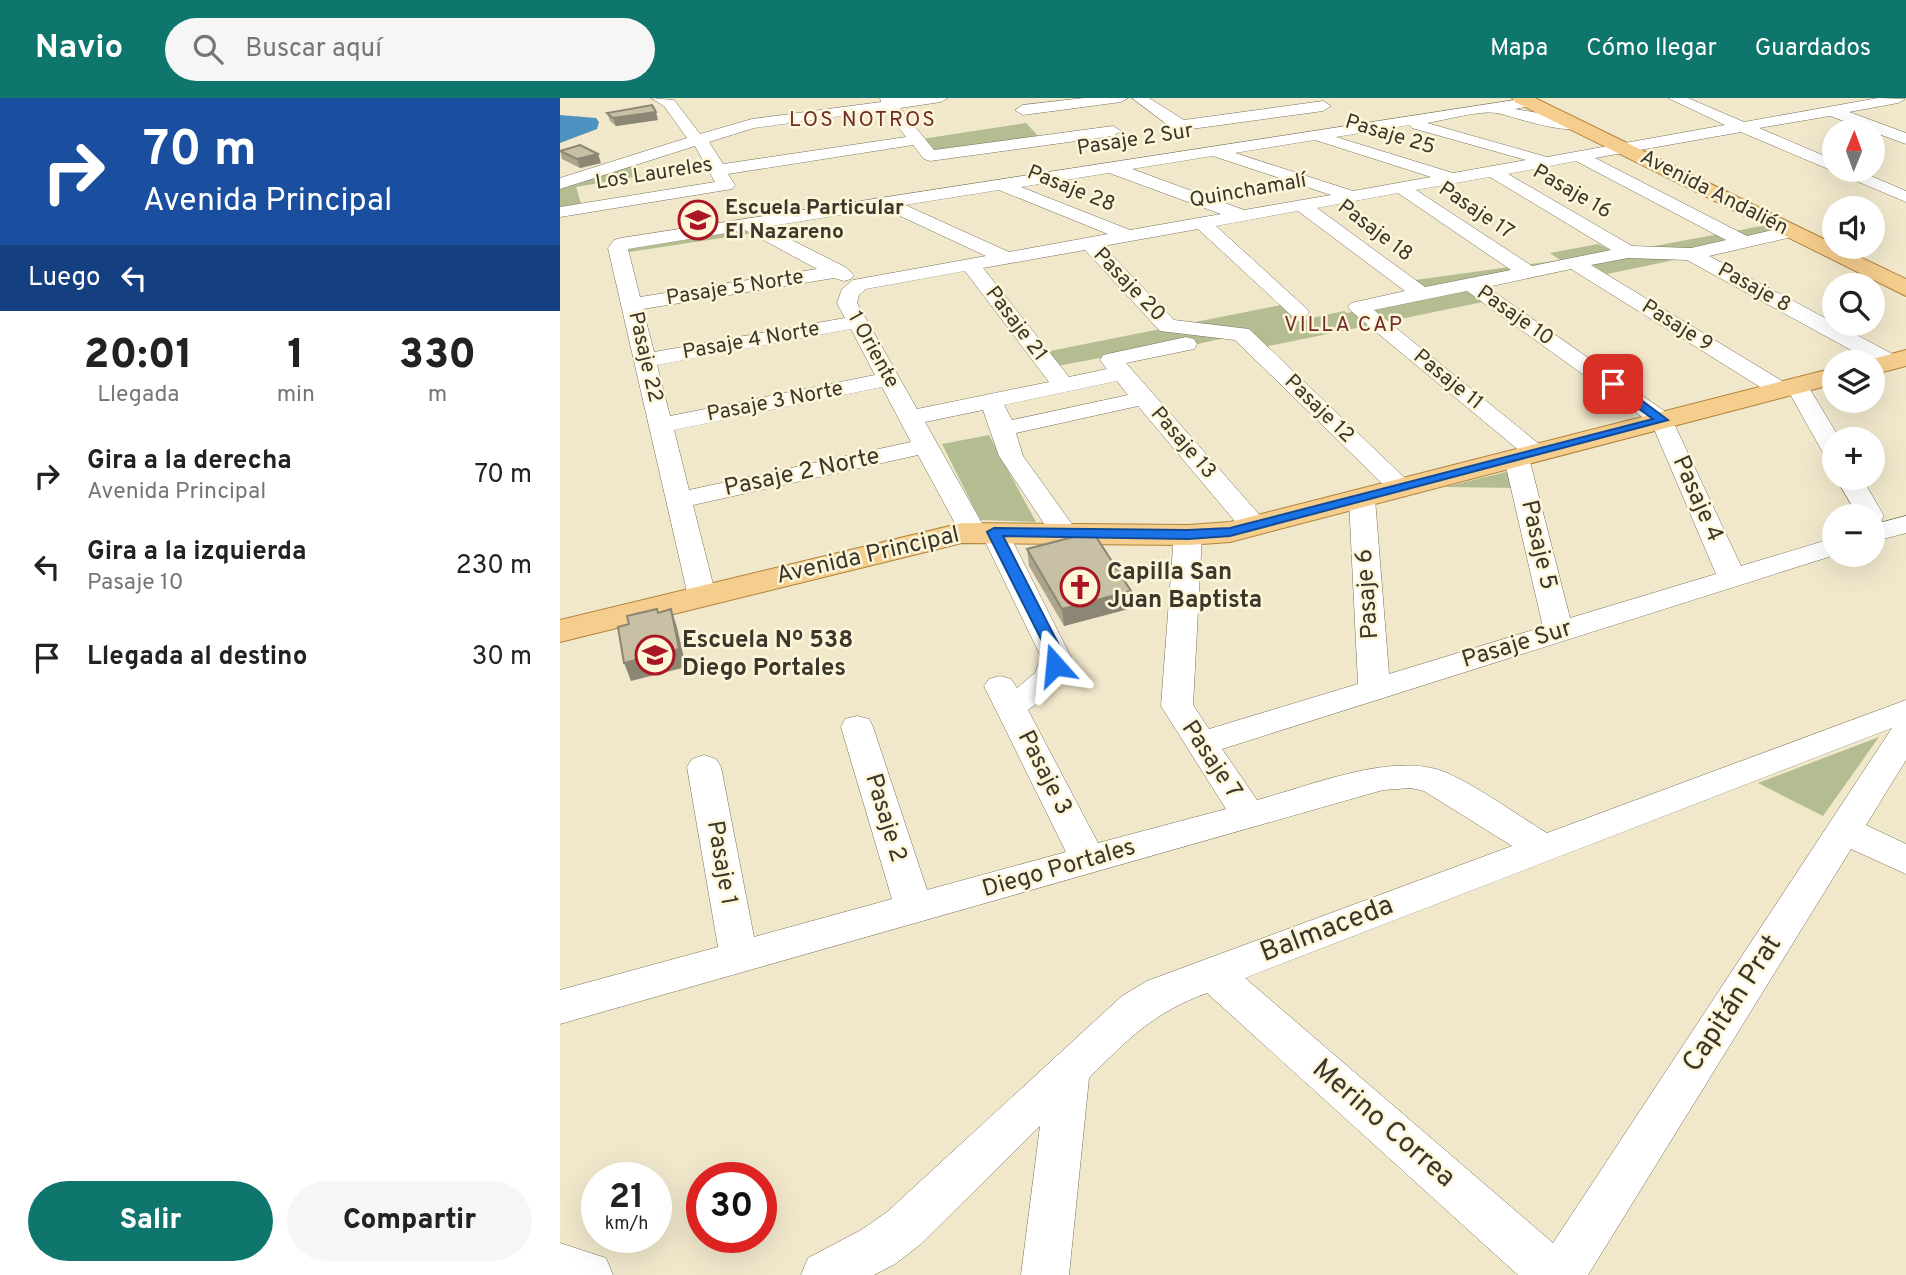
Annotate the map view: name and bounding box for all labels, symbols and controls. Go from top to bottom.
search box [165,18,655,81]
text: Navio [35,28,123,70]
icon: search [189,30,227,68]
text: Buscar aquí [245,33,382,66]
text: Mapa [1490,34,1548,64]
text: Cómo llegar [1586,34,1717,64]
text: Guardados [1755,34,1871,64]
district label: LOS NOTROS [789,107,937,134]
street label: Pasaje 25 [1342,109,1438,161]
street label: Pasaje 2 Sur [1075,117,1195,163]
north arrow [1822,119,1885,182]
map controls [1822,119,1885,567]
text: 70 m [143,121,257,183]
icon: right [28,126,119,217]
street label: Avenida Andalién [1635,144,1793,242]
street label: Los Laureles [594,151,714,197]
street label: Pasaje 28 [1023,159,1119,219]
street label: Pasaje 16 [1528,159,1616,225]
street label: Quinchamalí [1187,167,1310,215]
street label: Pasaje 17 [1433,176,1519,246]
text: Avenida Principal [143,182,392,222]
street label: Pasaje 18 [1332,194,1418,268]
place label: Escuela Particular El Nazareno [725,195,904,246]
button: sound [1822,196,1885,259]
school or university icon: Escuela Particular El Nazareno [677,199,719,241]
street label: Pasaje 20 [1087,242,1171,328]
street label: Pasaje 8 [1713,257,1795,319]
icon: left [115,259,153,297]
text: Luego [28,262,101,295]
street label: Pasaje 5 Norte [664,264,806,312]
button: search [1822,273,1885,336]
street label: Pasaje 10 [1471,280,1559,352]
street label: Pasaje 21 [979,281,1053,367]
street label: Pasaje 9 [1636,294,1718,358]
street label: 1 Oriente [841,307,905,393]
street label: Pasaje 22 [621,309,669,405]
district label: VILLA CAP [1284,312,1404,339]
street label: Pasaje 4 Norte [680,316,822,366]
text: 20:01 [84,330,193,383]
text: 1 [287,330,304,383]
text: 330 [399,330,476,383]
street label: Pasaje 11 [1407,344,1489,416]
button: layers [1822,350,1885,413]
pin [1583,354,1643,414]
icon: arrive [1594,365,1632,403]
street label: Pasaje 12 [1278,369,1360,449]
street label: Pasaje 3 Norte [705,376,845,428]
text: Llegada [97,381,179,410]
text: min [277,381,315,410]
text: m [428,381,447,410]
street label: Pasaje 13 [1144,401,1222,485]
button: + [1822,427,1885,490]
street label: Pasaje 2 Norte [721,442,883,504]
text: Gira a la derecha [87,445,292,478]
street label: Pasaje 4 [1665,451,1729,547]
icon: right [28,457,66,495]
text: 70 m [474,459,532,492]
text: Avenida Principal [87,478,266,507]
street label: Pasaje 5 [1513,497,1563,593]
button: − [1822,504,1885,567]
street label: Avenida Principal [774,520,962,592]
text: Gira a la izquierda [87,536,306,569]
icon: left [28,548,66,586]
street label: Pasaje 6 [1350,548,1386,640]
text: 230 m [456,550,532,583]
place label: Capilla San Juan Baptista [1107,558,1262,616]
church icon: Capilla San Juan Baptista [1059,566,1101,608]
text: Pasaje 10 [87,569,183,598]
street label: Pasaje Sur [1458,614,1576,676]
place label: Escuela Nº 538 Diego Portales [682,626,853,684]
position arrow [1018,628,1092,702]
school or university icon: Escuela Nº 538 Diego Portales [634,634,676,676]
icon: arrive [28,639,66,677]
text: Llegada al destino [87,641,307,674]
text: 30 m [472,641,532,674]
street label: Pasaje 7 [1174,715,1248,805]
street label: Pasaje 3 [1010,726,1078,820]
street label: Pasaje 2 [857,770,913,866]
street label: Pasaje 1 [699,818,743,908]
street label: Diego Portales [979,833,1139,905]
street label: Balmaceda [1255,888,1399,972]
street label: Capitán Prat [1675,928,1791,1080]
street label: Merino Correa [1304,1052,1462,1196]
speed limit sign: 30 [686,1162,777,1253]
text: 21 [609,1176,644,1220]
button: Salir [28,1181,273,1261]
button: Compartir [287,1181,532,1261]
text: km/h [605,1213,648,1236]

